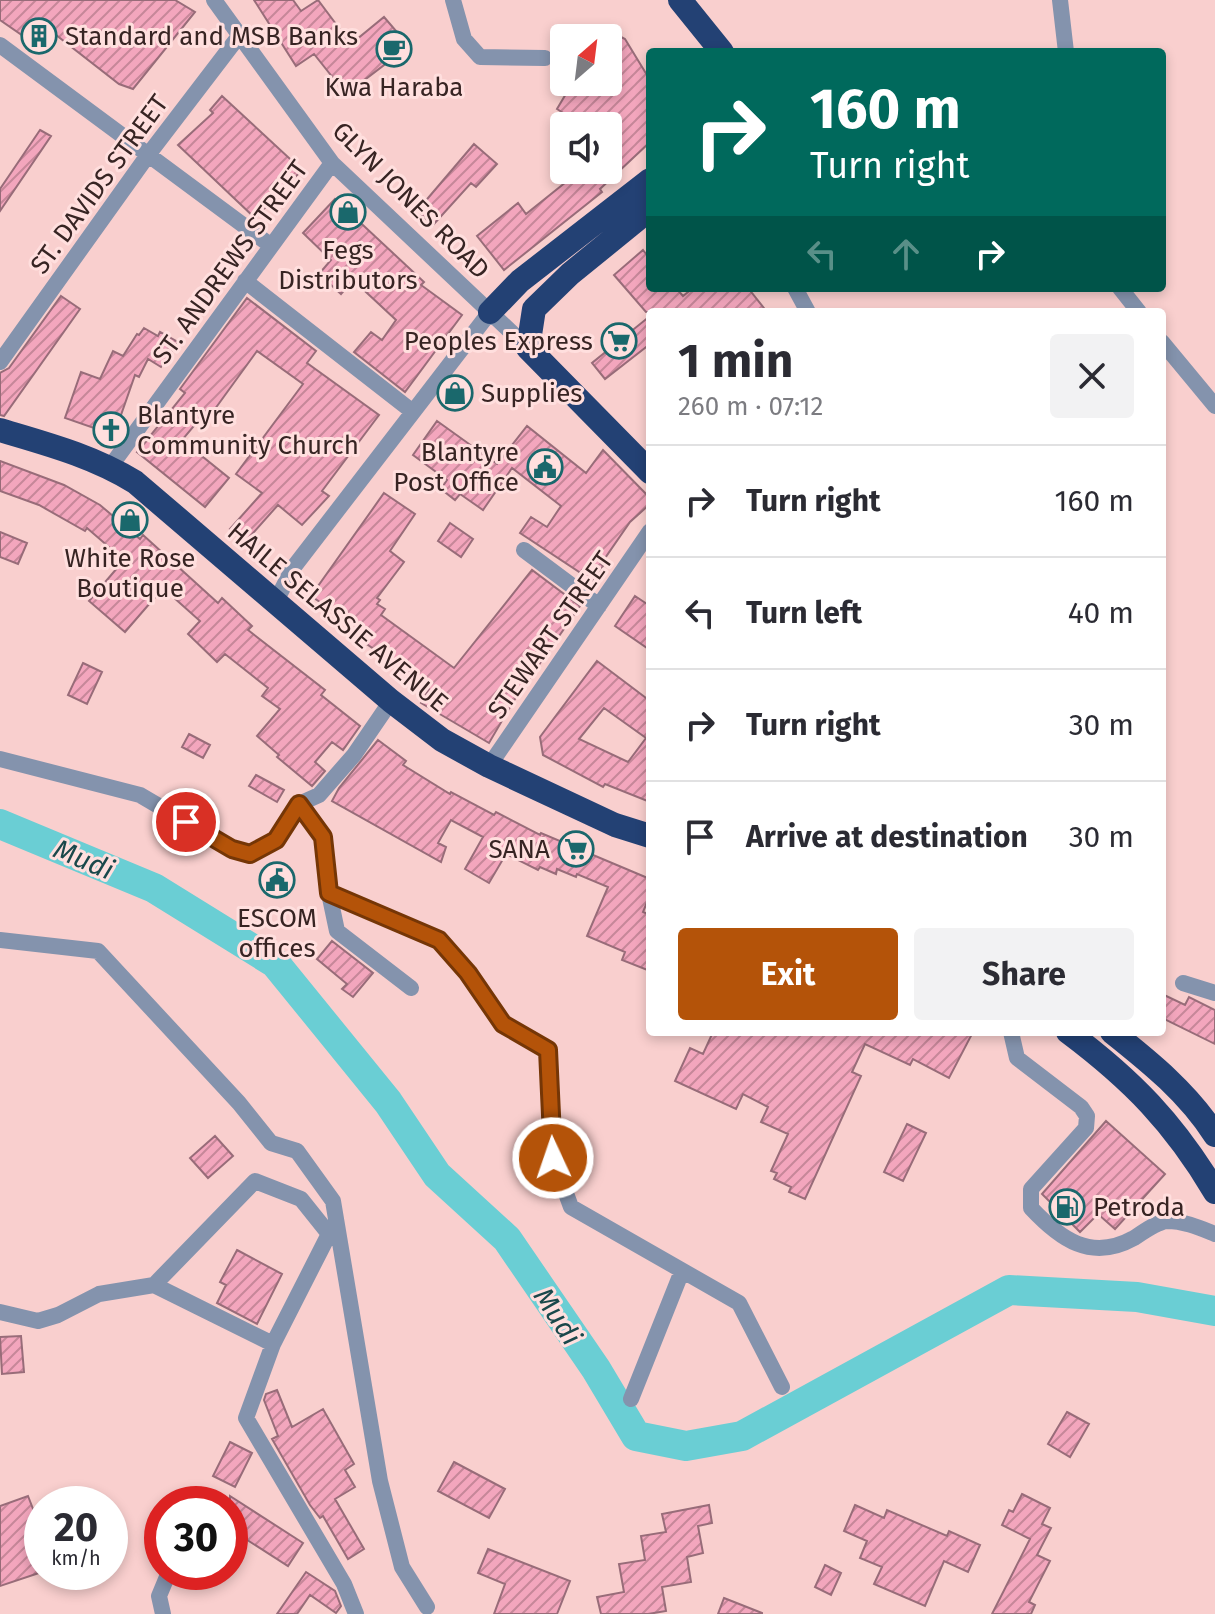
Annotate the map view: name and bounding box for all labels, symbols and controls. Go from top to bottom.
building icon: Standard and MSB Banks [20,17,58,55]
place label: Standard and MSB Banks [65,21,358,52]
north arrow [550,24,622,96]
map controls [550,24,622,184]
cafe icon: Kwa Haraba [375,30,413,68]
place label: Kwa Haraba [325,72,464,103]
text: 160 m [810,76,961,143]
icon: right [678,80,782,184]
street label: ST. DAVIDS STREET [24,88,175,280]
button: sound [550,112,622,184]
street label: GLYN JONES ROAD [326,115,496,285]
text: Turn right [810,144,970,188]
street label: ST. ANDREWS STREET [146,154,315,370]
shop icon: Fegs Distributors [329,193,367,231]
icon: left [800,232,844,276]
icon: ahead [884,232,928,276]
icon: right [968,232,1012,276]
place label: Fegs Distributors [278,235,418,296]
supermarket icon: Peoples Express [600,322,638,360]
place label: Peoples Express [404,326,593,357]
text: 1 min [678,332,793,390]
button: close [1050,334,1134,418]
shop icon: Supplies [436,374,474,412]
place label: Supplies [481,378,582,409]
text: 260 m · 07:12 [678,391,823,422]
place label: Blantyre Community Church [137,400,359,461]
church icon: Blantyre Community Church [92,411,130,449]
place label: Blantyre Post Office [393,437,519,498]
public building icon: Blantyre Post Office [526,448,564,486]
icon: right [678,479,722,523]
text: Turn right [746,483,881,519]
text: 160 m [1055,483,1134,519]
shop icon: White Rose Boutique [111,501,149,539]
street label: HAILE SELASSIE AVENUE [221,516,454,719]
place label: White Rose Boutique [65,543,195,604]
street label: STEWART STREET [481,545,620,725]
icon: left [678,591,722,635]
text: Turn left [746,595,862,631]
text: 40 m [1068,595,1134,631]
icon: right [678,703,722,747]
text: Turn right [746,707,881,743]
text: 30 m [1069,707,1134,743]
pin [152,788,220,856]
icon: arrive [164,800,208,844]
icon: arrive [678,815,722,859]
text: Arrive at destination [746,819,1028,855]
text: 30 m [1069,819,1134,855]
supermarket icon: SANA [557,830,595,868]
water label: Mudi [49,832,119,887]
place label: SANA [488,834,550,865]
public building icon: ESCOM offices [258,861,296,899]
place label: ESCOM offices [237,903,317,964]
button: Exit [678,928,898,1020]
button: Share [914,928,1134,1020]
position arrow [511,1116,595,1200]
fuel station icon: Petroda [1048,1188,1086,1226]
place label: Petroda [1093,1192,1185,1223]
water label: Mudi [527,1281,588,1351]
speed limit sign: 30 [144,1486,248,1590]
text: 20 [54,1504,98,1552]
text: km/h [51,1546,101,1570]

